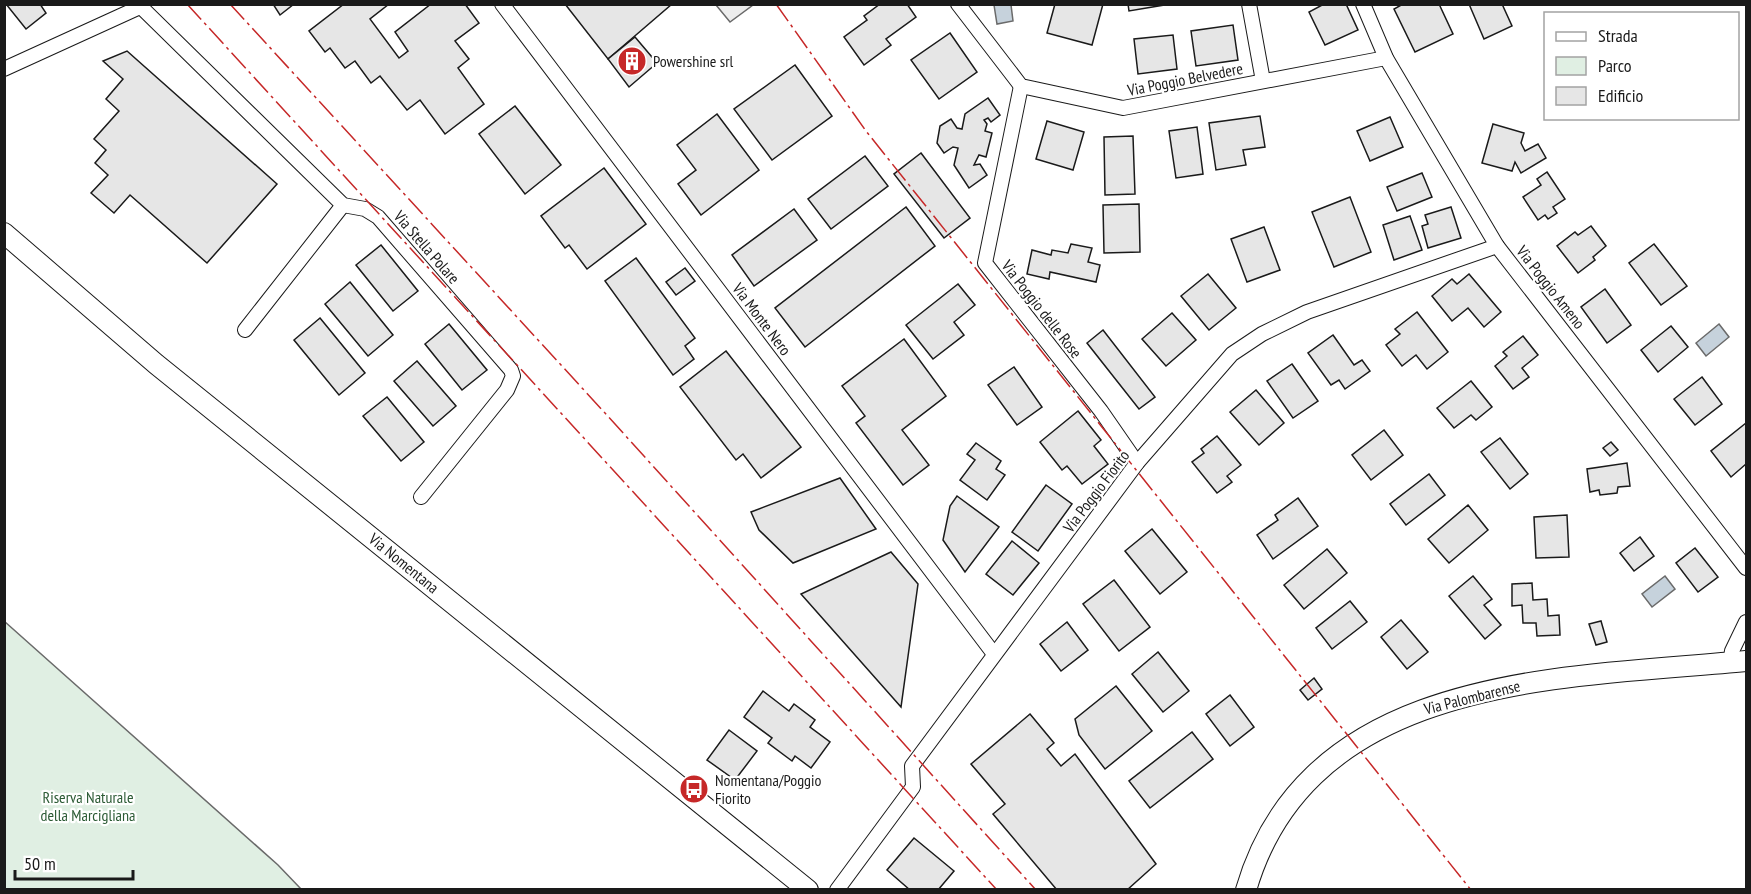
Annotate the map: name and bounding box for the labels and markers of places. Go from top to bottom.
building icon: Powershine srl [616,45,648,77]
place label: Powershine srl [653,51,734,71]
place label: Nomentana/Poggio Fiorito [715,770,821,808]
bus stop icon: Nomentana/Poggio Fiorito [678,773,710,805]

